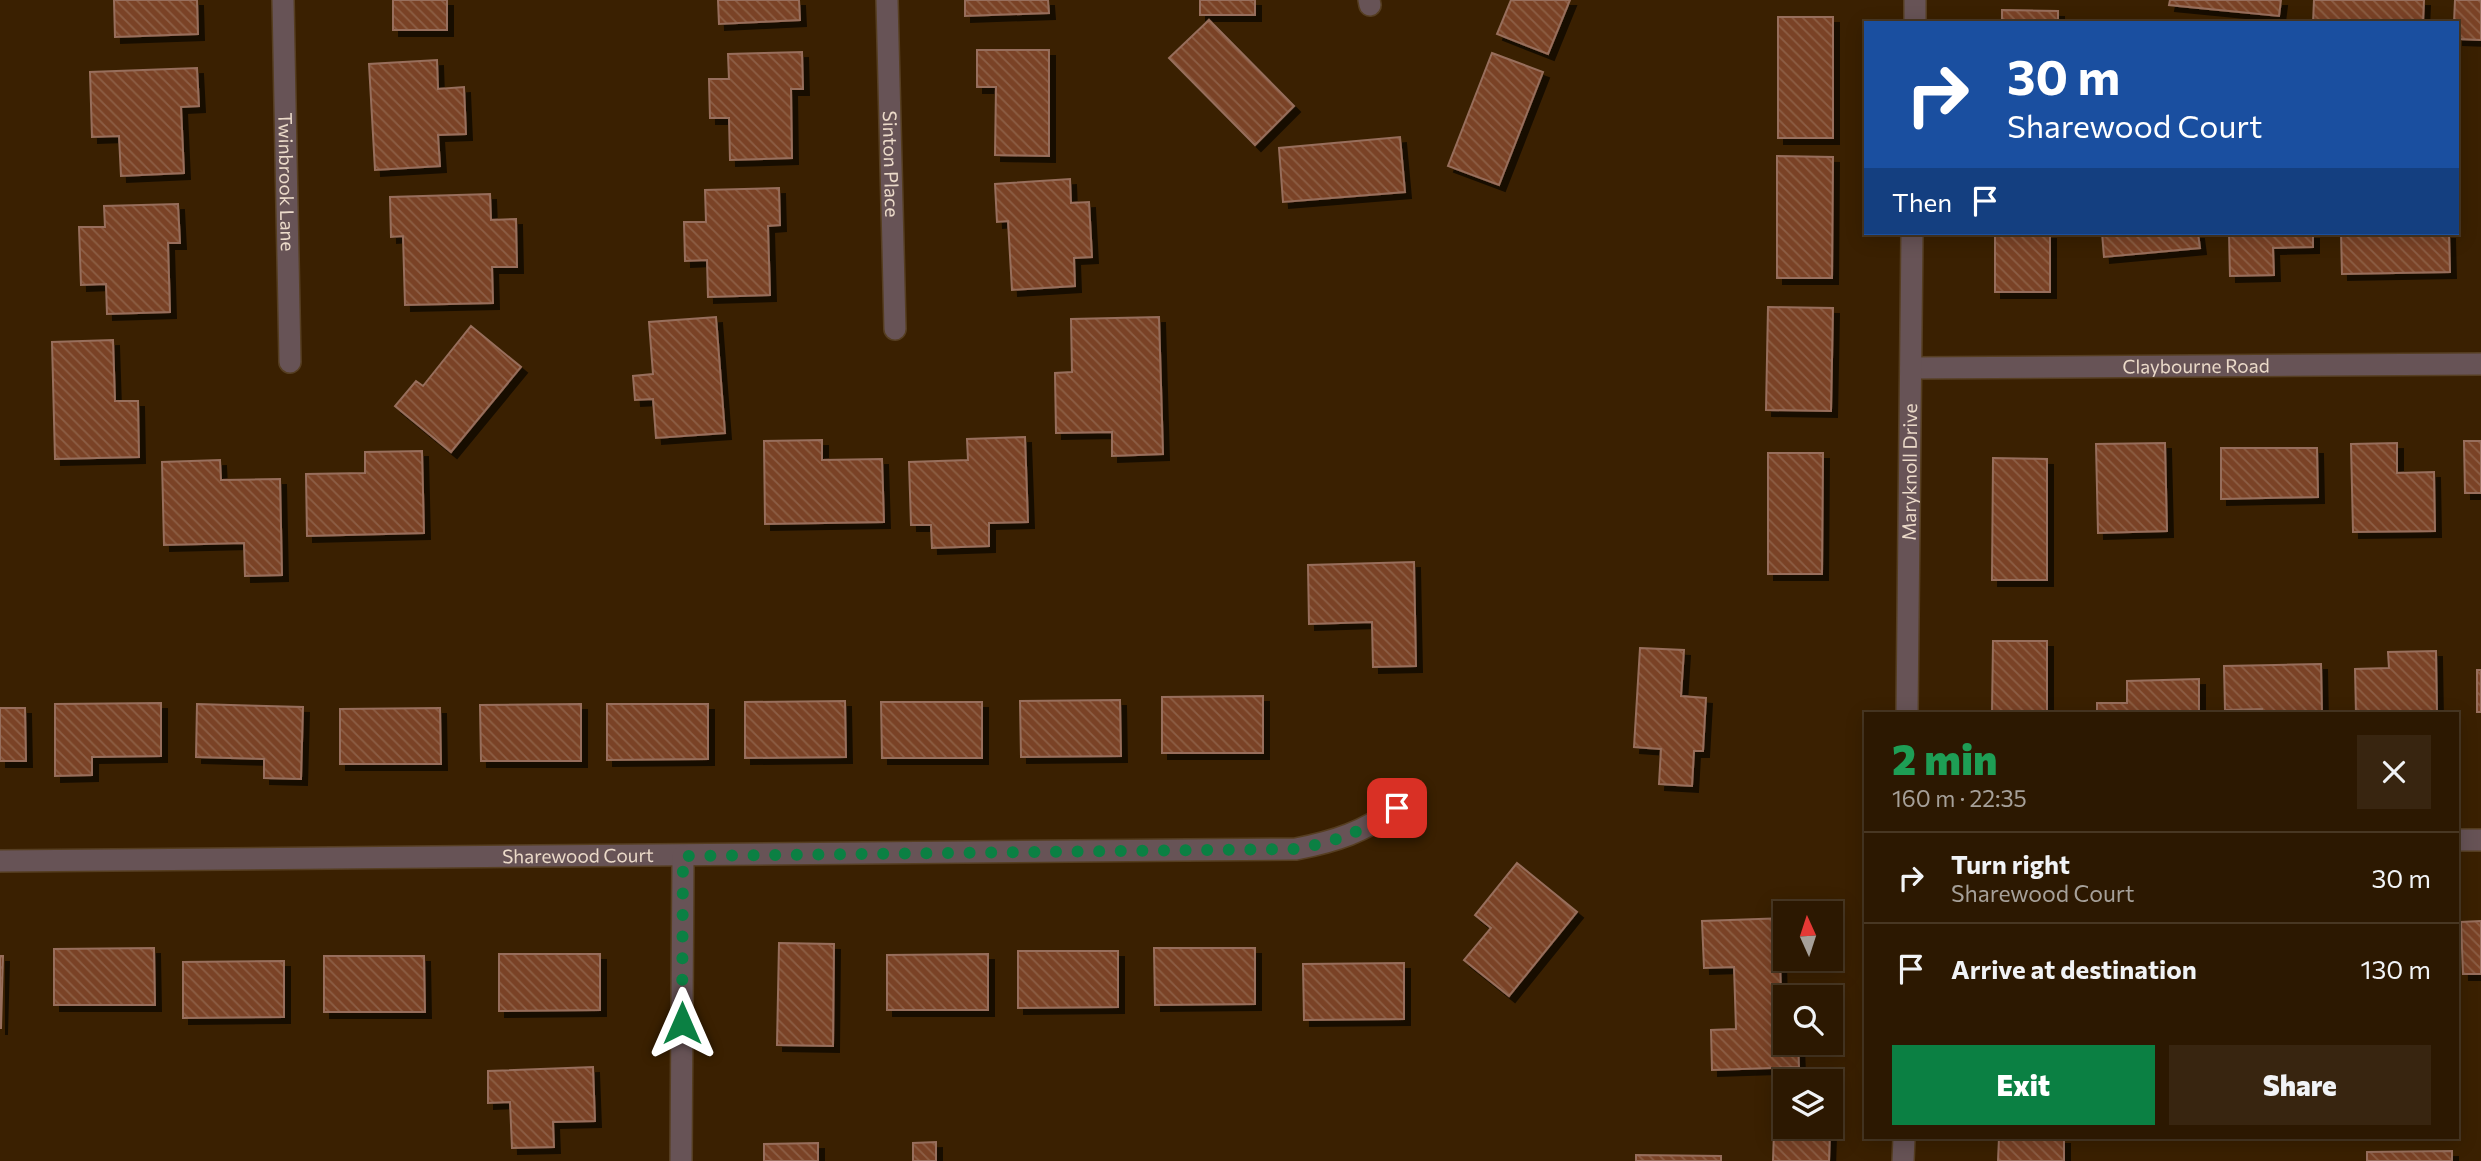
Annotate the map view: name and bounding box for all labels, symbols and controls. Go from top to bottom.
text: 30 m [2007,45,2120,105]
icon: right [1892,49,1983,140]
text: Sharewood Court [2007,105,2262,145]
street label: Sinton Place [879,110,904,218]
street label: Twinbrook Lane [274,112,300,252]
icon: arrive [1966,182,2004,220]
text: Then [1892,186,1952,217]
street label: Claybourne Road [2122,353,2270,378]
street label: Maryknoll Drive [1897,403,1921,541]
text: 2 min [1892,732,1998,784]
button: close [2357,735,2431,809]
pin [1367,778,1427,838]
text: 160 m · 22:35 [1892,784,2027,812]
icon: arrive [1378,789,1416,827]
street label: Sharewood Court [502,843,654,867]
text: Turn right [1951,848,2070,879]
icon: right [1892,859,1930,897]
text: 30 m [2372,862,2431,893]
text: Sharewood Court [1951,879,2134,907]
north arrow [1773,901,1843,971]
map controls [1773,901,1843,1139]
icon: arrive [1892,950,1930,988]
text: Arrive at destination [1951,953,2197,984]
text: 130 m [2360,953,2431,984]
button: search [1773,985,1843,1055]
position arrow [645,986,719,1060]
button: Exit [1892,1045,2155,1125]
button: Share [2169,1045,2431,1125]
button: layers [1773,1069,1843,1139]

